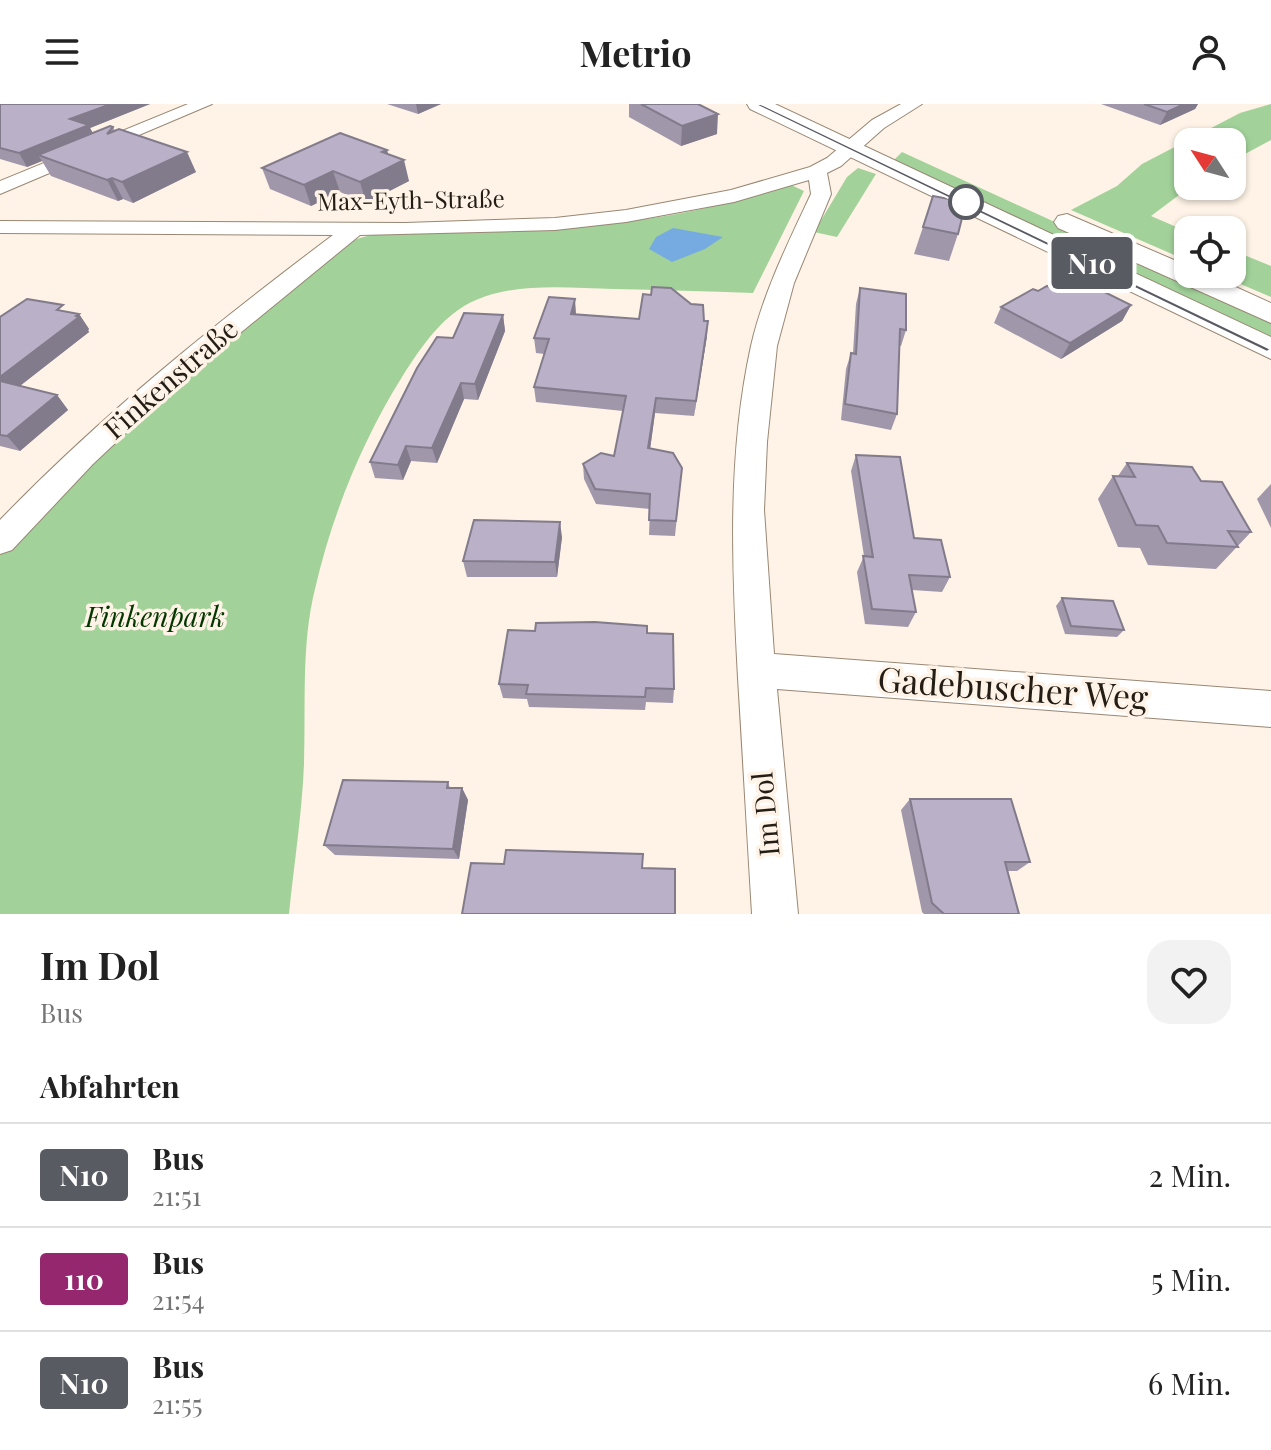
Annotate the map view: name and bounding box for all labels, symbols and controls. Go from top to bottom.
text: Metrio [580,28,692,76]
icon: menu [40,30,84,74]
icon: person [1187,30,1231,74]
north arrow [1174,128,1246,200]
map controls [1174,128,1246,288]
street label: Max-Eyth-Straße [317,181,505,217]
unlabelled marker [949,185,983,219]
button: locate [1174,216,1246,288]
line badge: N10 [1046,237,1138,289]
text: N10 [1067,244,1117,281]
street label: Finkenstraße [95,310,245,446]
park label: Finkenpark [84,597,225,634]
street label: Gadebuscher Weg [876,655,1150,719]
street label: Im Dol [742,770,787,858]
text: Im Dol [40,939,160,990]
button: heart [1147,940,1231,1024]
text: Bus [40,995,83,1030]
text: Abfahrten [40,1066,180,1106]
text: Bus [152,1138,204,1178]
text: 2 Min. [1149,1155,1231,1195]
text: N10 [59,1156,109,1193]
text: 21:51 [152,1178,201,1213]
text: Bus [152,1242,204,1282]
text: 5 Min. [1151,1259,1231,1299]
text: 110 [64,1260,104,1297]
text: 21:54 [152,1282,205,1317]
text: Bus [152,1346,204,1386]
text: 6 Min. [1148,1363,1231,1403]
text: N10 [59,1364,109,1401]
text: 21:55 [152,1386,203,1421]

